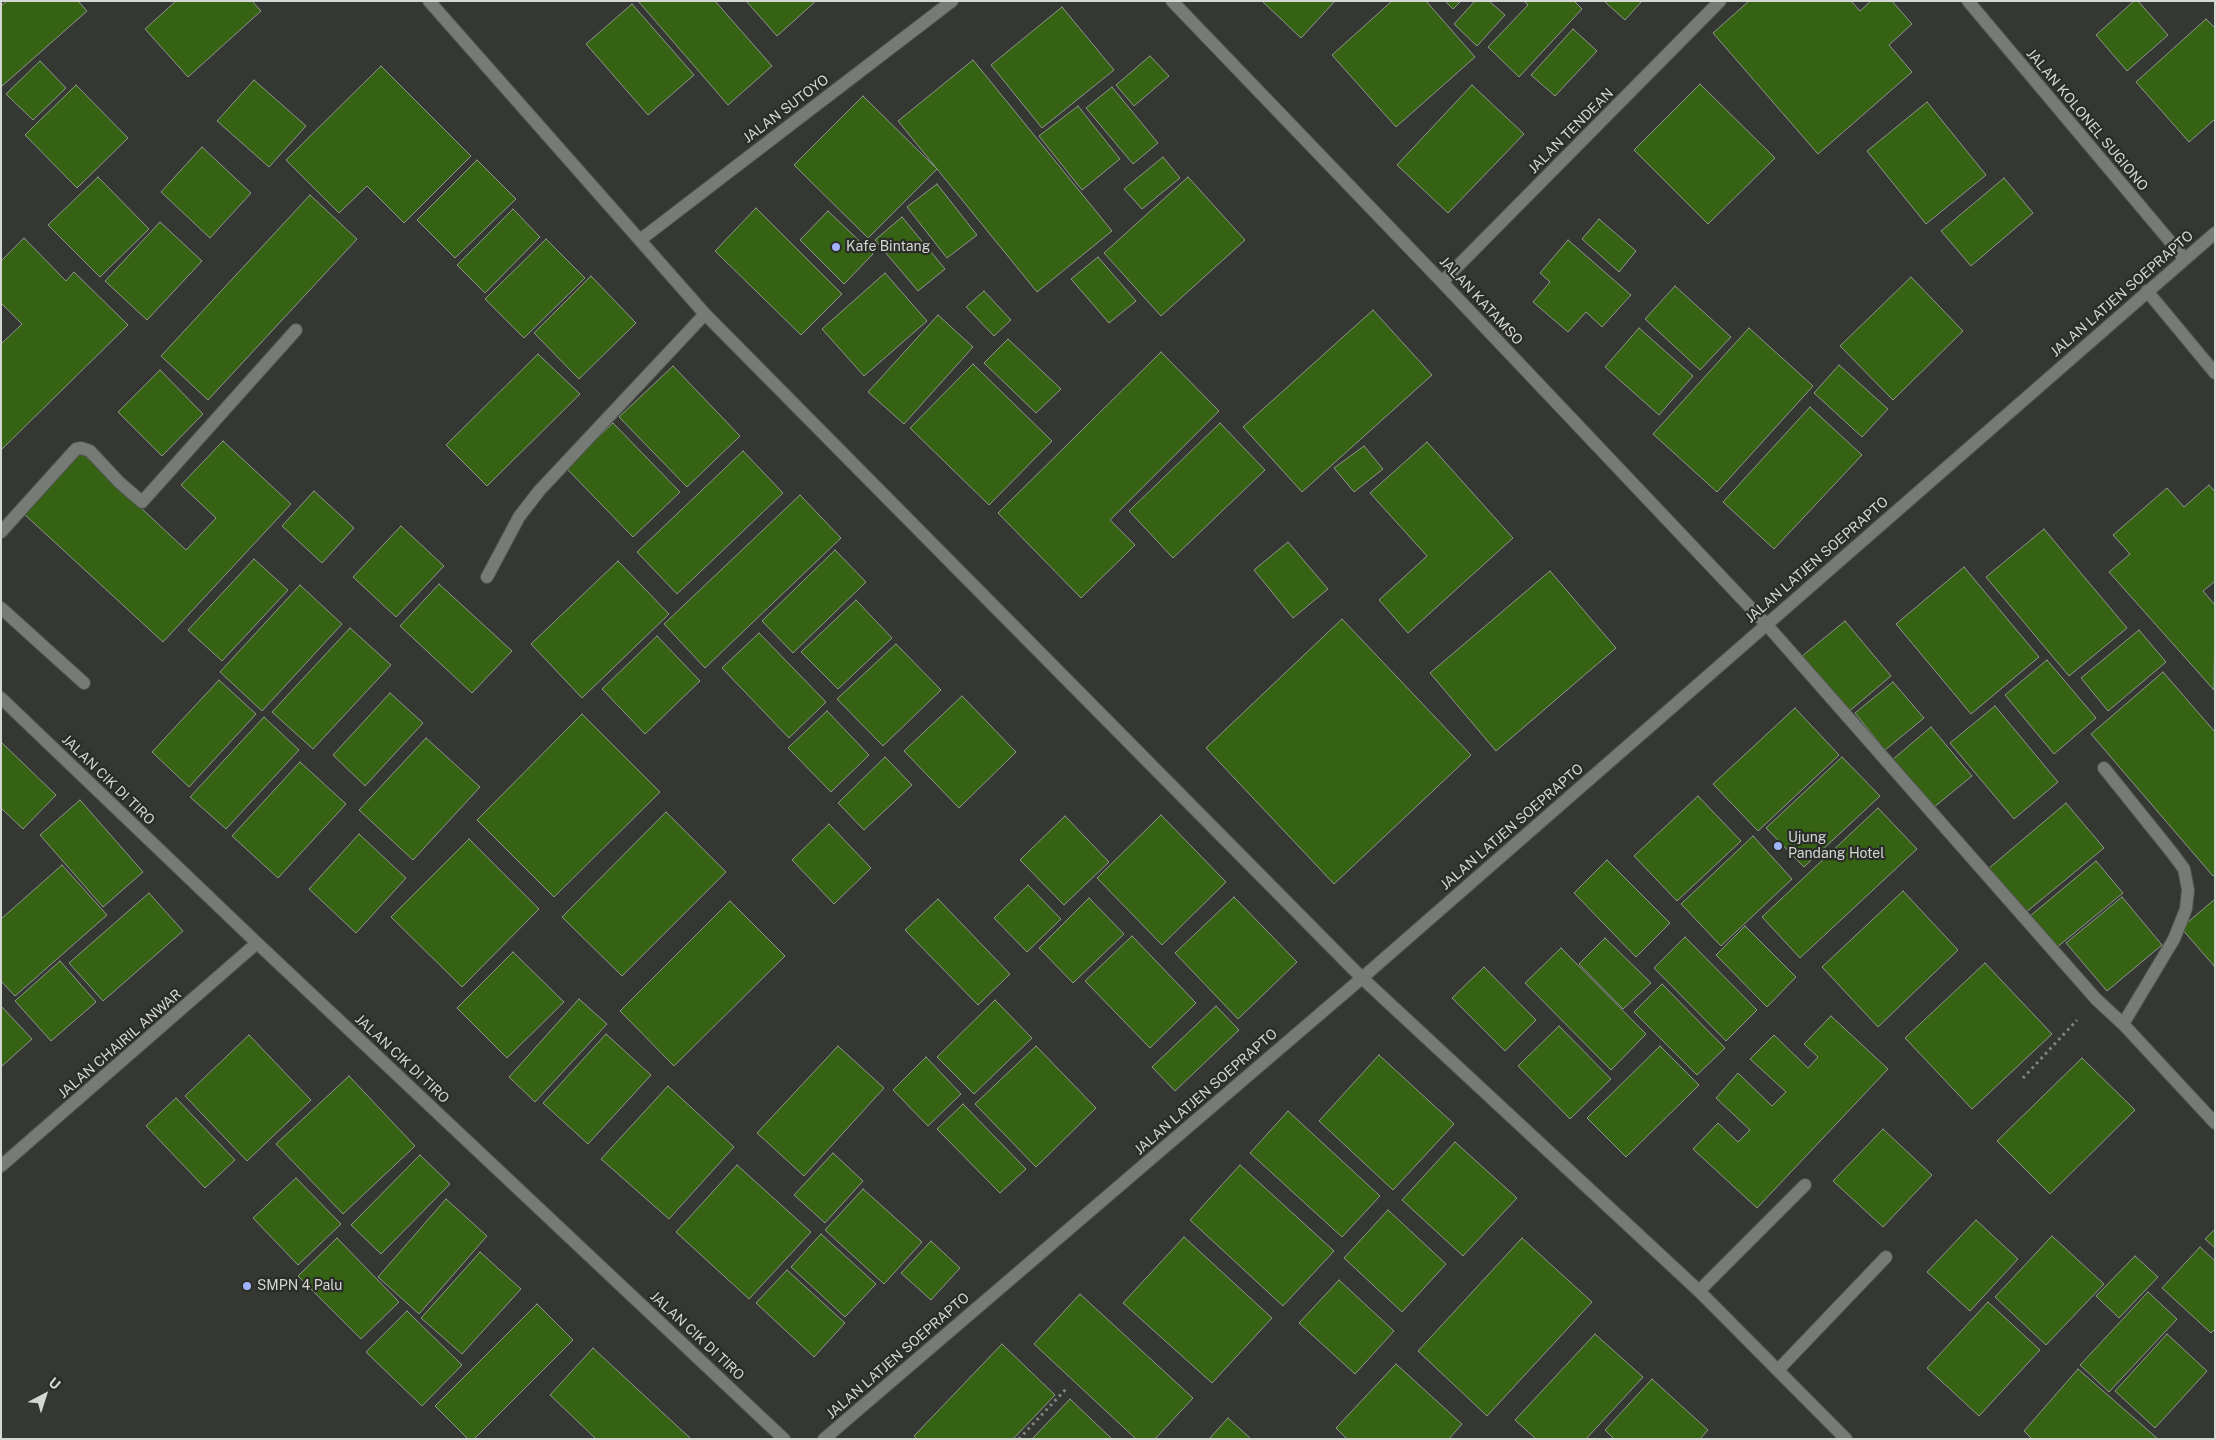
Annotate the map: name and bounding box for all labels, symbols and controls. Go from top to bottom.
street label: JALAN KOLONEL SUGIONO [2023,46,2151,194]
street label: JALAN SUTOYO [740,71,832,147]
street label: JALAN TENDEAN [1525,85,1617,177]
street label: JALAN LATJEN SOEPRAPTO [2047,227,2197,361]
place label: Kafe Bintang [846,239,930,255]
marker: Kafe Bintang [830,241,842,253]
street label: JALAN KATAMSO [1436,253,1526,349]
street label: JALAN LATJEN SOEPRAPTO [1742,493,1892,627]
street label: JALAN CIK DI TIRO [58,731,158,829]
street label: JALAN LATJEN SOEPRAPTO [1437,760,1587,894]
place label: Ujung Pandang Hotel [1788,830,1885,862]
marker: Ujung Pandang Hotel [1772,840,1784,852]
street label: JALAN CHAIRIL ANWAR [55,986,185,1102]
street label: JALAN CIK DI TIRO [351,1011,453,1107]
street label: JALAN LATJEN SOEPRAPTO [1131,1025,1281,1159]
place label: SMPN 4 Palu [257,1278,342,1294]
marker: SMPN 4 Palu [241,1280,253,1292]
street label: JALAN CIK DI TIRO [646,1288,748,1384]
street label: JALAN LATJEN SOEPRAPTO [823,1289,973,1423]
north arrow [20,1370,70,1420]
text: U [46,1374,64,1393]

